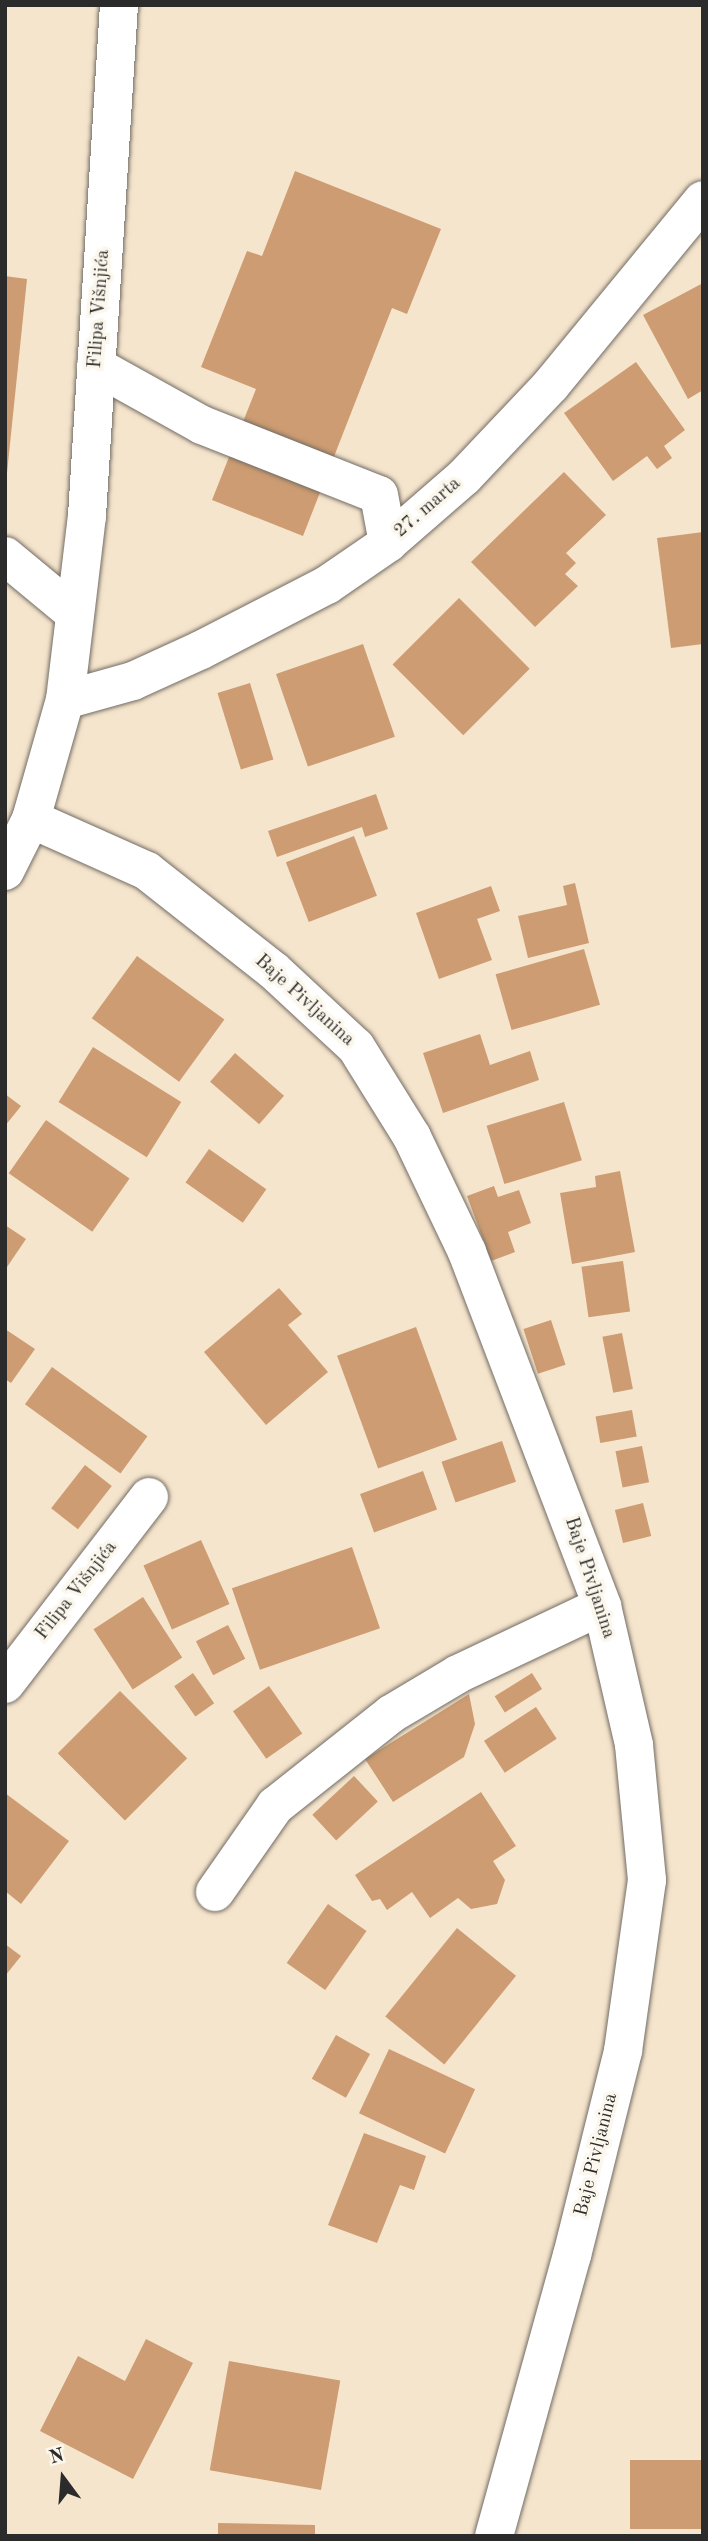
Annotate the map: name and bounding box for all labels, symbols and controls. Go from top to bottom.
street label: Filipa Višnjića [84,249,116,369]
street label: 27. marta [390,473,466,543]
street label: Baje Pivljanina [249,950,359,1052]
street label: Baje Pivljanina [559,1514,619,1642]
street label: Filipa Višnjića [31,1537,123,1645]
street label: Baje Pivljanina [571,2091,623,2219]
north arrow [28,2443,98,2513]
text: N [47,2446,67,2468]

